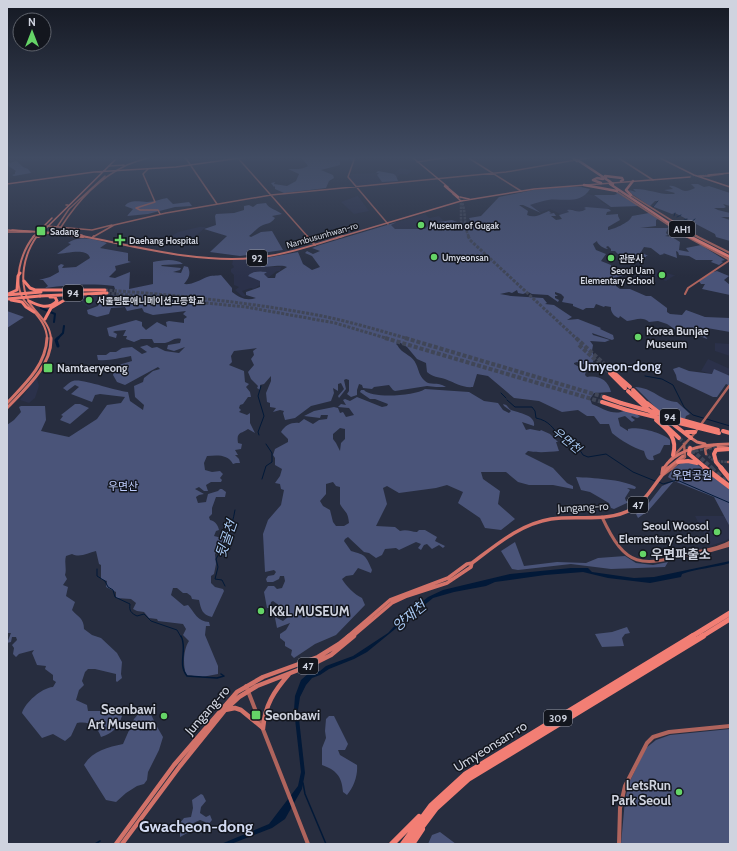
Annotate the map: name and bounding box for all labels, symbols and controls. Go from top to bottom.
north arrow [12,12,52,52]
text: N [28,15,36,29]
street label: Nambusunhwan-ro [285,220,359,250]
marker: Museum of Gugak [416,220,426,230]
place label: Museum of Gugak [429,220,500,231]
road number: AH1 [669,221,695,237]
marker: Sadang [35,225,47,237]
place label: Sadang [50,226,79,237]
marker: Daehang Hospital [114,234,126,246]
place label: Daehang Hospital [129,235,199,246]
road number: 92 [247,250,267,266]
marker: Umyeonsan [429,252,439,262]
place label: Umyeonsan [442,252,489,263]
marker: 관문사 [606,253,616,263]
place label: 관문사 [619,253,644,264]
place label: Seoul Uam Elementary School [580,265,655,286]
marker: Seoul Uam Elementary School [657,270,667,280]
road number: 94 [63,285,83,301]
marker: 서울웹툰애니메이션고등학교 [84,295,94,305]
place label: 서울웹툰애니메이션고등학교 [97,295,205,306]
place label: Korea Bunjae Museum [646,324,709,351]
marker: Korea Bunjae Museum [633,332,643,342]
district label: Umyeon-dong [579,358,662,374]
place label: Namtaeryeong [57,361,128,375]
marker: Namtaeryeong [42,362,54,374]
road number: 94 [660,409,680,425]
water label: 우면천 [549,424,586,457]
park label: 우면공원 [672,468,712,482]
park label: 우면산 [108,479,138,493]
road number: 47 [628,497,648,513]
street label: Jungang-ro [556,499,609,515]
water label: 뒷골천 [211,517,241,560]
place label: Seoul Woosol Elementary School [619,519,709,546]
marker: Seoul Woosol Elementary School [712,527,722,537]
place label: 우면파출소 [651,546,711,562]
marker: 우면파출소 [638,549,648,559]
water label: 양재천 [388,596,431,635]
place label: K&L MUSEUM [269,603,350,619]
marker: K&L MUSEUM [256,606,266,616]
road number: 47 [298,658,318,674]
street label: Jungang-ro [181,682,233,739]
place label: Seonbawi Art Museum [88,701,156,732]
place label: Seonbawi [265,707,320,723]
marker: Seonbawi [250,709,262,721]
road number: 309 [544,710,572,726]
marker: Seonbawi Art Museum [159,711,169,721]
street label: Umyeonsan-ro [450,717,530,775]
place label: LetsRun Park Seoul [611,777,672,808]
marker: LetsRun Park Seoul [674,787,684,797]
district label: Gwacheon-dong [139,817,253,836]

